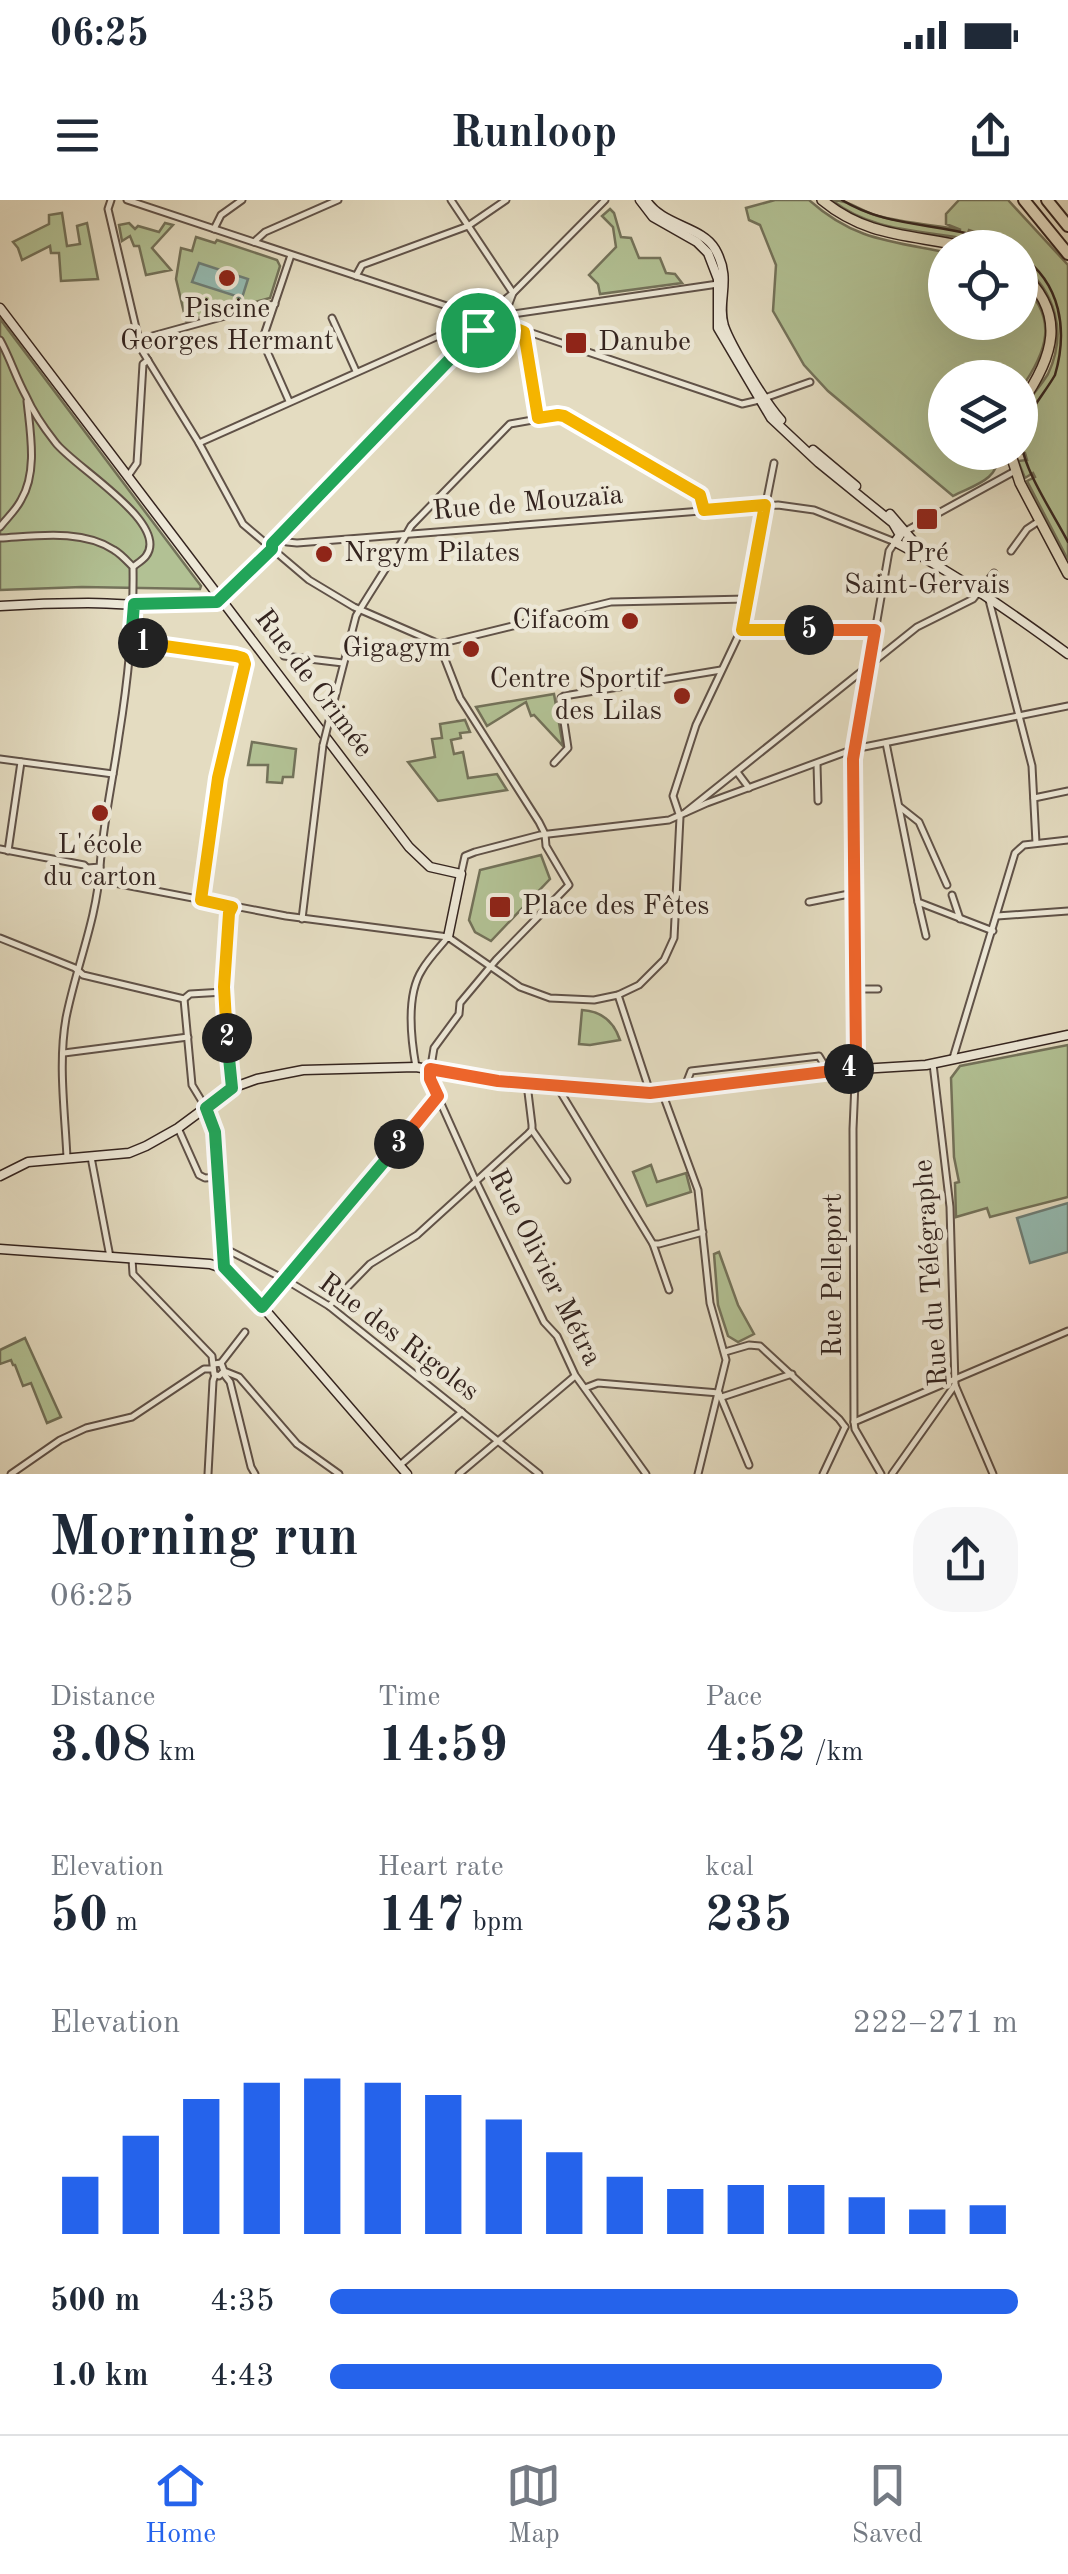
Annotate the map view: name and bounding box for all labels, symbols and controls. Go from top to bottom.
text: 06:25 [50,16,149,54]
icon: menu [50,108,105,163]
icon: share [963,108,1018,163]
text: Runloop [451,112,617,157]
map controls [928,230,1038,470]
button: locate [928,230,1038,340]
marker: Piscine Georges Hermant [216,267,238,289]
pin [436,288,521,373]
place label: Piscine Georges Hermant [120,296,334,356]
icon: arrive [451,303,506,358]
place label: Danube [598,329,691,357]
marker: Danube [563,330,589,356]
button: layers [928,360,1038,470]
street label: Rue de Mouzaïa [432,482,625,526]
marker: Pré Saint-Gervais [914,506,940,532]
place label: Nrgym Pilates [344,540,520,568]
place label: Pré Saint-Gervais [844,540,1010,600]
marker: Nrgym Pilates [313,543,335,565]
street label: Rue de Crimée [249,605,377,763]
pin: 5 [784,605,834,655]
place label: Cifacom [512,607,610,635]
marker: Cifacom [619,610,641,632]
text: 5 [801,616,817,644]
pin: 1 [118,618,168,668]
text: 1 [135,629,151,657]
place label: Gigagym [342,635,451,663]
marker: Gigagym [460,638,482,660]
place label: Centre Sportif des Lilas [489,666,664,726]
marker: Centre Sportif des Lilas [671,685,693,707]
marker: L'école du carton [89,802,111,824]
place label: L'école du carton [43,832,157,892]
place label: Place des Fêtes [522,893,710,921]
marker: Place des Fêtes [487,894,513,920]
pin: 2 [202,1013,252,1063]
text: 2 [219,1024,235,1052]
pin: 4 [824,1044,874,1094]
text: 4 [841,1055,857,1083]
pin: 3 [374,1119,424,1169]
text: 3 [391,1130,407,1158]
street label: Rue du Télégraphe [910,1159,954,1387]
street label: Rue Olivier Métra [482,1165,606,1371]
street label: Rue Pelleport [820,1193,848,1357]
street label: Rue des Rigoles [313,1269,483,1407]
button: share [913,1507,1018,1612]
text: Morning run [50,1512,359,1567]
text: 06:25 [50,1581,133,1613]
text: Distance [50,1684,155,1712]
text: Time [378,1684,440,1712]
text: Pace [705,1684,762,1712]
text: 3.08 [50,1722,151,1772]
text: 14:59 [378,1722,508,1772]
text: 4:52 [705,1722,806,1772]
text: km [151,1739,196,1767]
text: /km [806,1739,864,1767]
text: Elevation [50,1854,164,1882]
text: Heart rate [378,1854,504,1882]
text: kcal [705,1854,754,1882]
text: 50 [50,1892,108,1942]
text: 147 [378,1892,465,1942]
text: 235 [705,1892,792,1942]
text: m [108,1909,138,1937]
text: bpm [465,1909,524,1937]
text: Elevation [50,2008,180,2040]
text: 222–271 m [852,2008,1018,2040]
text: 500 m [50,2286,140,2318]
text: 4:35 [210,2286,275,2318]
text: 1.0 km [50,2361,149,2393]
text: 4:43 [210,2361,275,2393]
tab: Home [145,2458,216,2553]
tab: Map [506,2458,561,2553]
tab: Saved [852,2458,923,2553]

